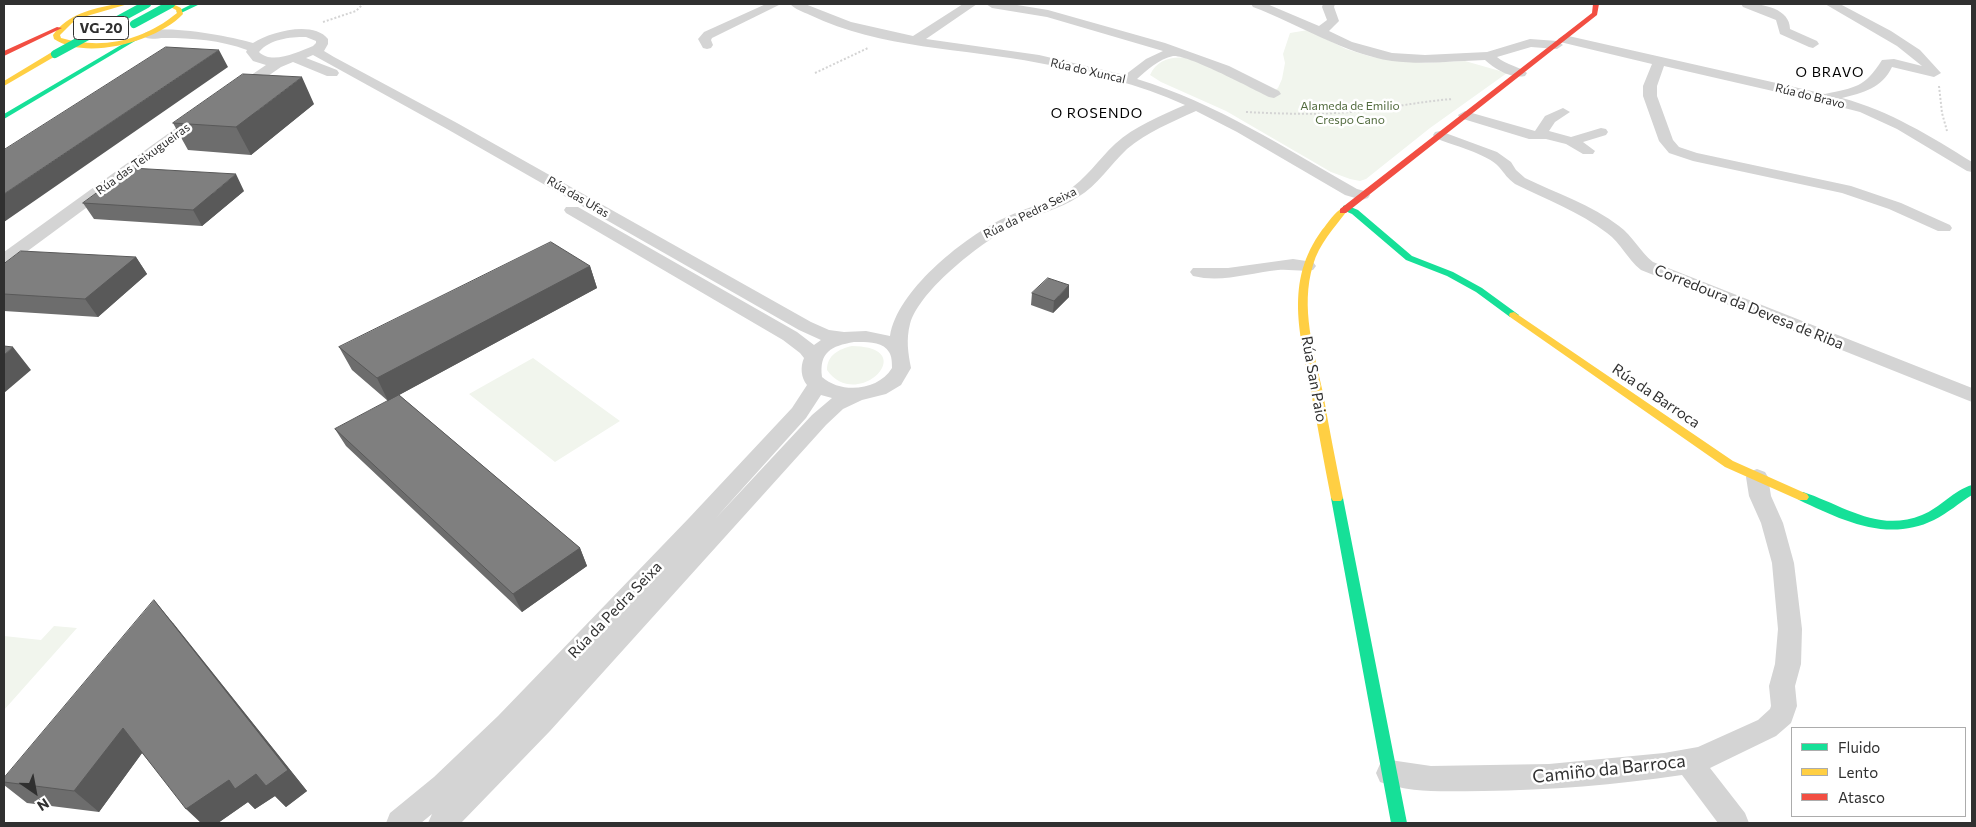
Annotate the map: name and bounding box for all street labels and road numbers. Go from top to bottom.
road number: VG-20 [74,16,128,40]
street label: Rúa do Xuncal [1049,55,1127,87]
street label: Rúa do Bravo [1774,80,1846,112]
street label: Rúa das Teixugueiras [93,120,193,198]
street label: Rúa das Ufas [544,173,612,221]
street label: Rúa da Pedra Seixa [981,184,1079,242]
street label: Corredoura da Devesa de Riba [1652,261,1846,353]
street label: Rúa San Paio [1298,334,1330,424]
street label: Rúa da Barroca [1609,360,1703,432]
street label: Rúa da Pedra Seixa [564,558,666,662]
street label: Camiño da Barroca [1531,750,1687,788]

